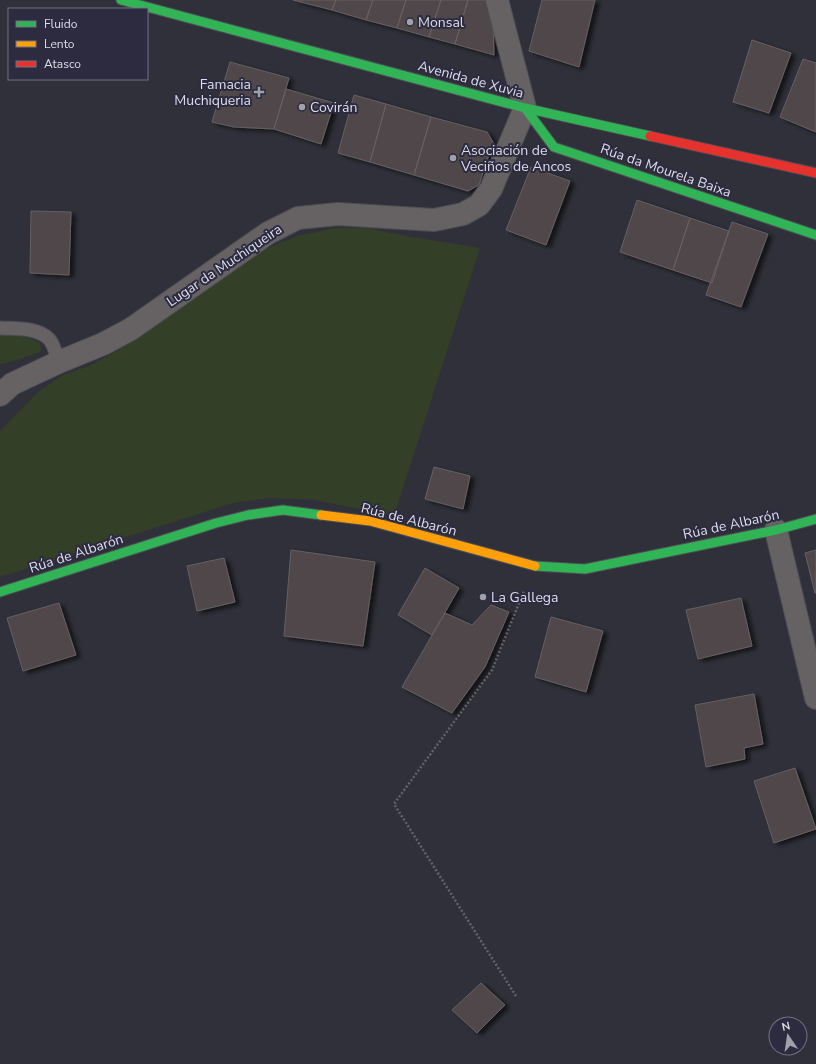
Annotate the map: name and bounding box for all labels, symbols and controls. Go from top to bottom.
legend [8,8,148,80]
place label: Monsal [418,13,465,32]
text: Fluido [44,16,78,32]
marker: Monsal [405,17,415,27]
text: Lento [44,36,75,52]
text: Atasco [44,56,81,72]
street label: Avenida de Xuvia [416,56,526,103]
place label: Famacia Muchiqueria [174,75,251,110]
marker: Famacia Muchiqueria [254,87,264,97]
place label: Covirán [310,98,357,117]
marker: Covirán [297,102,307,112]
street label: Rúa da Mourela Baixa [598,139,734,202]
place label: Asociación de Veciños de Ancos [460,141,572,176]
marker: Asociación de Veciños de Ancos [448,153,458,163]
street label: Lugar da Muchiqueira [163,220,286,311]
street label: Rúa de Albarón [359,498,459,541]
street label: Rúa de Albarón [681,505,781,544]
street label: Rúa de Albarón [27,529,126,578]
place label: La Gallega [491,588,559,607]
marker: La Gallega [478,592,488,602]
north arrow [768,1016,808,1056]
text: N [780,1019,792,1035]

